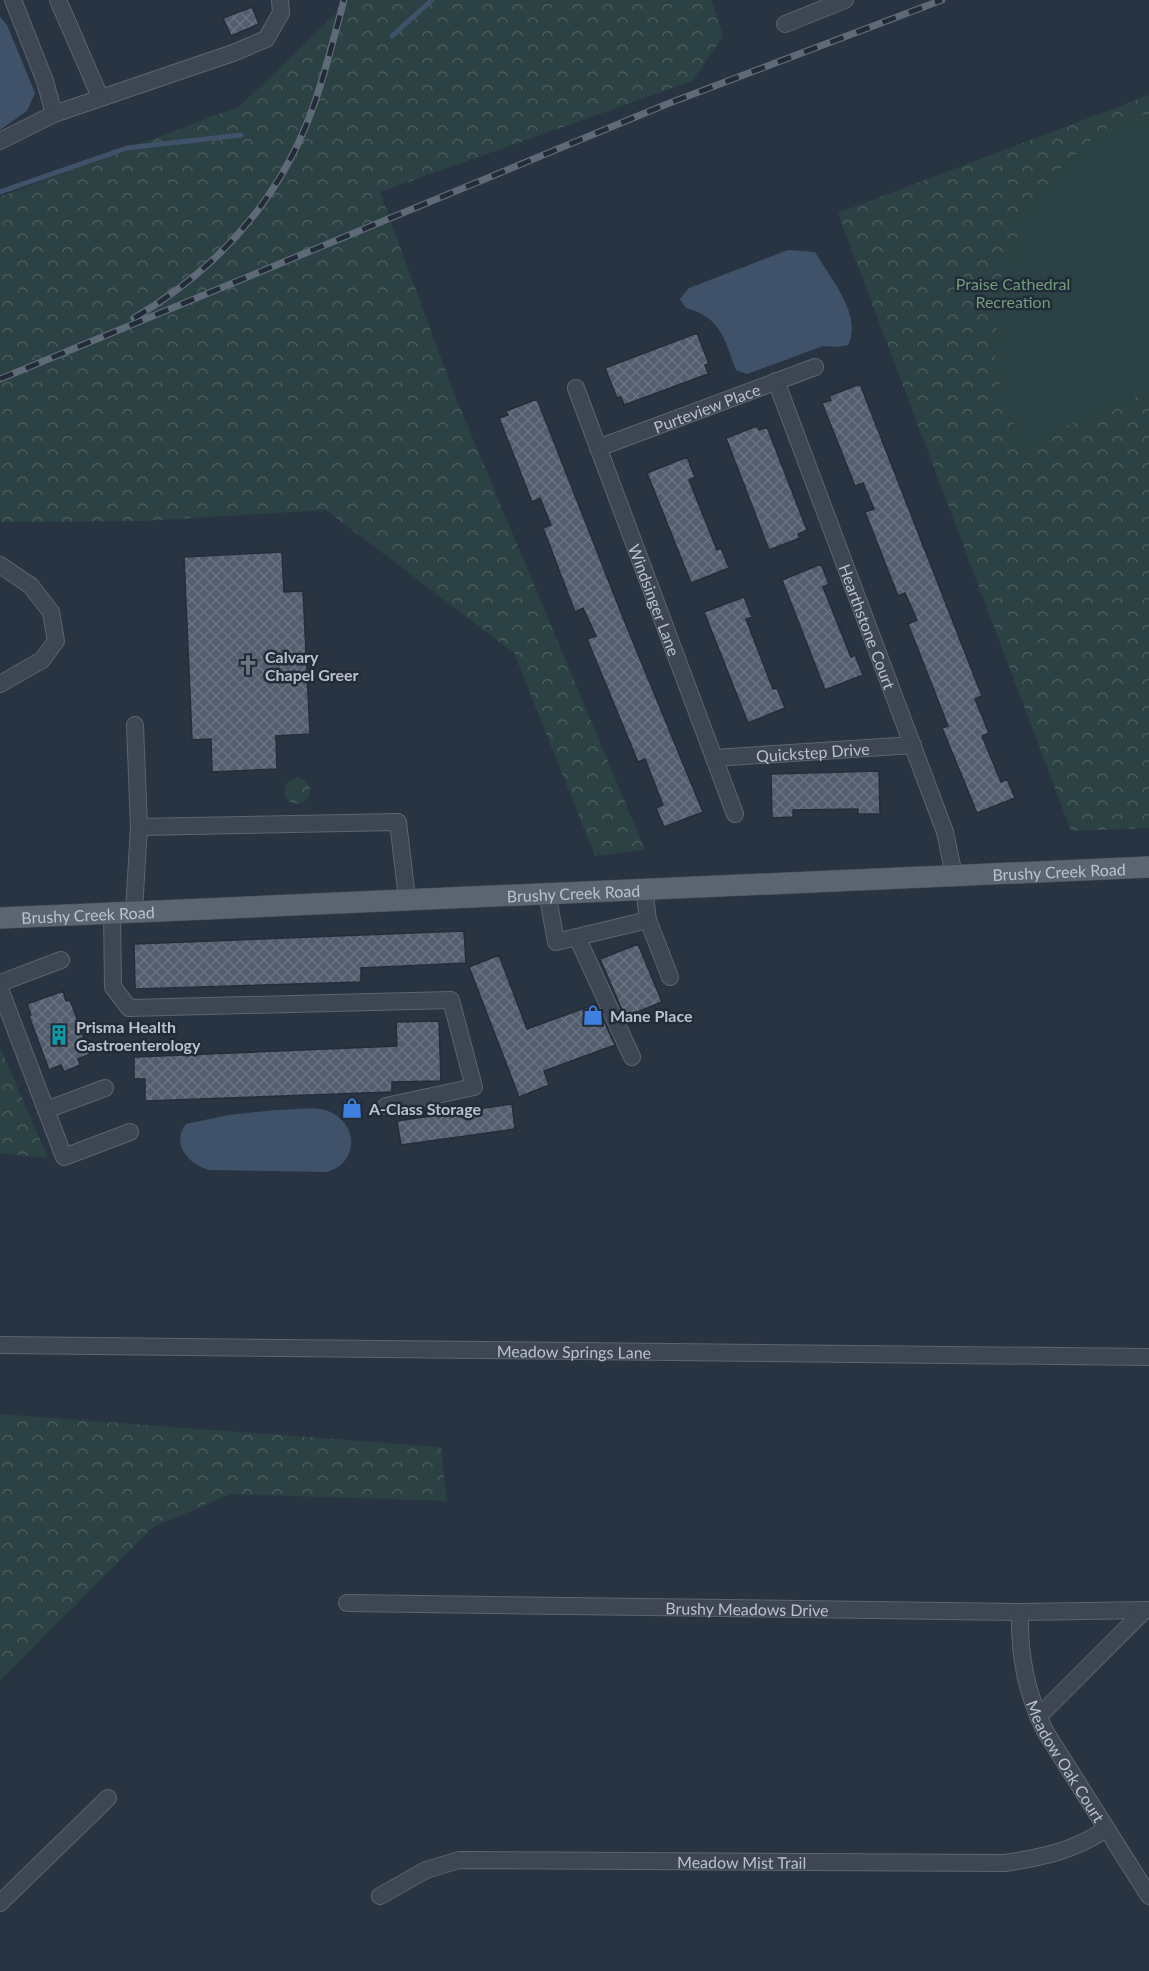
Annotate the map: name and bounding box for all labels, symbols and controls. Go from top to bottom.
park label: Praise Cathedral Recreation [956,274,1070,311]
street label: Purteview Place [651,379,763,436]
street label: Windsinger Lane [626,541,685,658]
street label: Hearthstone Court [836,561,900,692]
place label: Calvary Chapel Greer [265,647,359,684]
church icon: Calvary Chapel Greer [236,653,260,677]
street label: Quickstep Drive [755,738,870,765]
street label: Brushy Creek Road [992,859,1126,883]
street label: Brushy Creek Road [506,880,640,905]
street label: Brushy Creek Road [21,902,155,927]
shop icon: Mane Place [581,1003,605,1027]
place label: Mane Place [610,1006,693,1025]
place label: Prisma Health Gastroenterology [76,1017,201,1054]
building icon: Prisma Health Gastroenterology [47,1023,71,1047]
shop icon: A-Class Storage [340,1096,364,1120]
place label: A-Class Storage [368,1099,482,1118]
street label: Meadow Springs Lane [497,1341,651,1361]
street label: Brushy Meadows Drive [665,1598,829,1619]
street label: Meadow Oak Court [1023,1697,1109,1825]
street label: Meadow Mist Trail [677,1852,806,1871]

